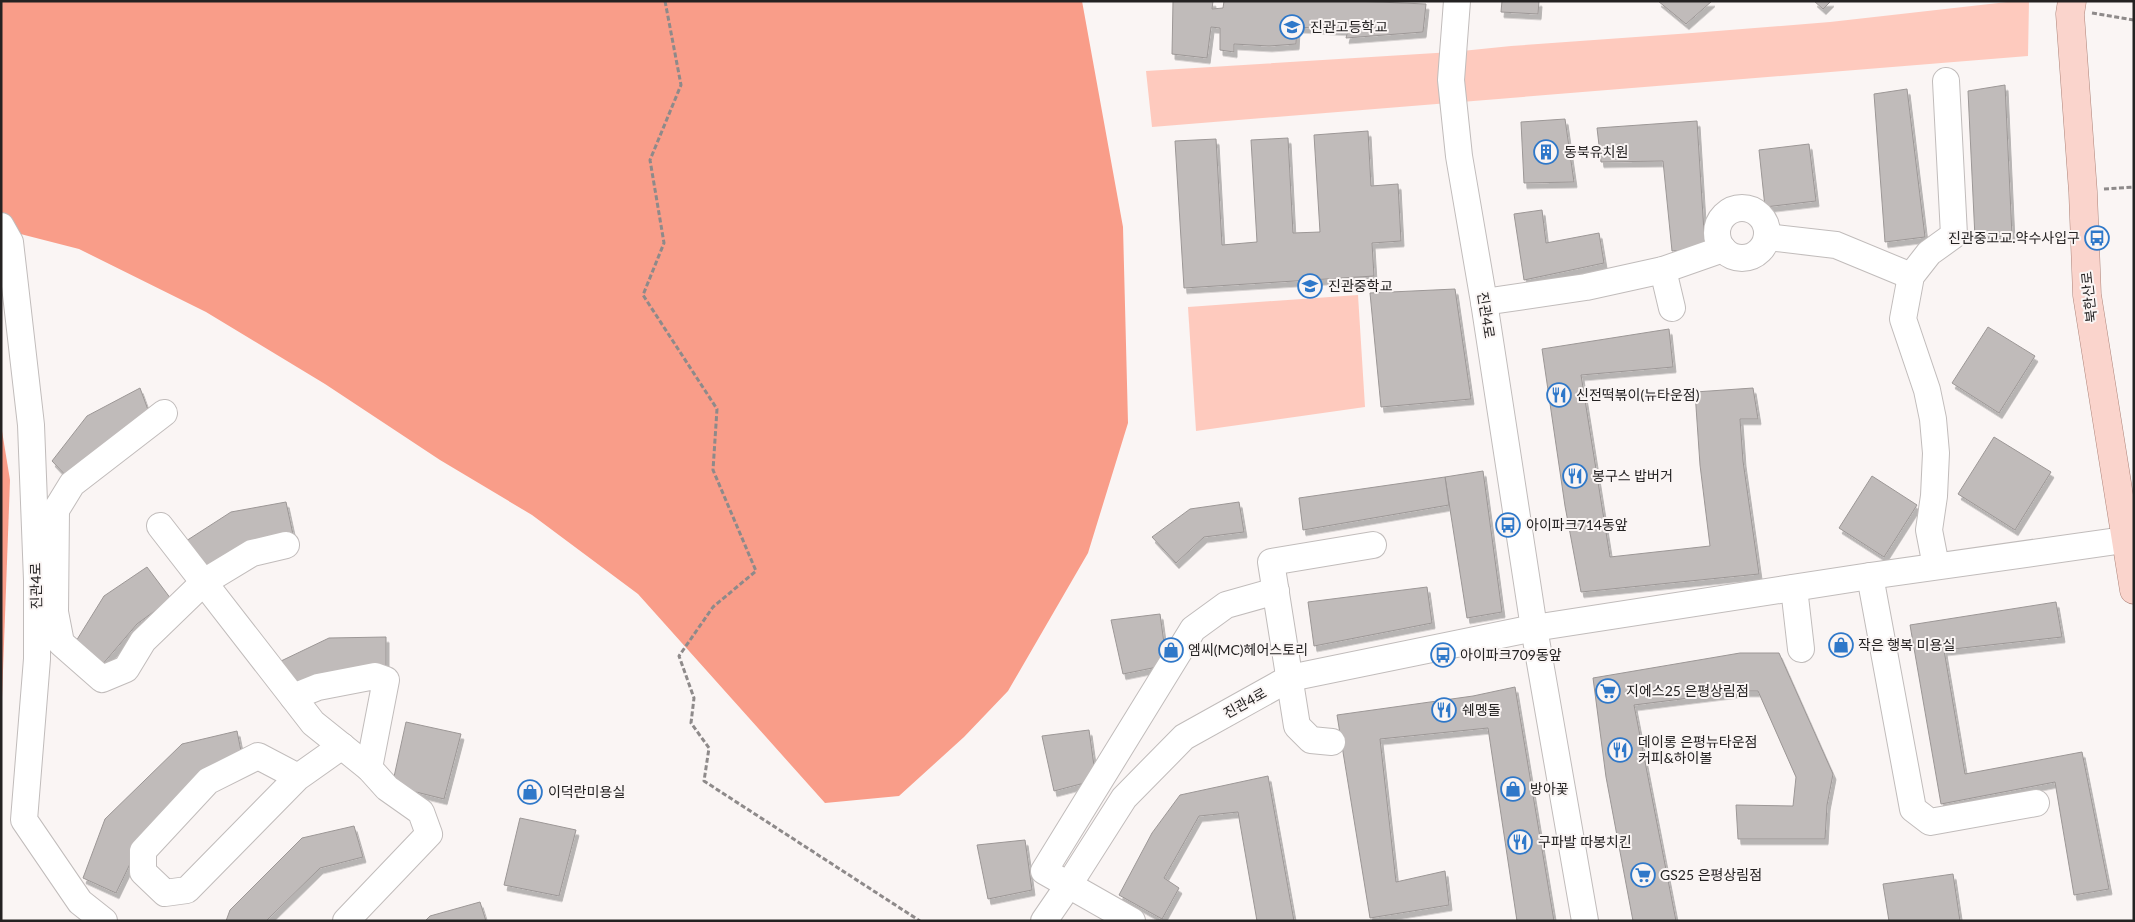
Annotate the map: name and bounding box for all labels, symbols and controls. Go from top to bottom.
school or university icon: 진관고등학교 [1279,14,1305,40]
place label: 진관고등학교 [1310,18,1387,35]
building icon: 동북유치원 [1533,139,1559,165]
place label: 동북유치원 [1564,143,1628,160]
bus stop icon: 진관중고교.약수사입구 [2084,225,2110,251]
place label: 진관중고교.약수사입구 [1948,229,2080,246]
street label: 북한산로 [2077,270,2100,324]
school or university icon: 진관중학교 [1297,273,1323,299]
place label: 진관중학교 [1328,277,1393,294]
street label: 진관4로 [1474,290,1499,339]
restaurant icon: 신전떡볶이(뉴타운점) [1546,382,1572,408]
place label: 신전떡볶이(뉴타운점) [1576,386,1700,403]
restaurant icon: 봉구스 밥버거 [1562,463,1588,489]
place label: 봉구스 밥버거 [1592,467,1673,484]
bus stop icon: 아이파크714동앞 [1495,512,1521,538]
place label: 아이파크714동앞 [1526,516,1628,533]
street label: 진관4로 [27,562,44,610]
shop icon: 작은 행복 미용실 [1828,632,1854,658]
place label: 작은 행복 미용실 [1858,636,1955,653]
shop icon: 엠씨(MC)헤어스토리 [1158,637,1184,663]
place label: 엠씨(MC)헤어스토리 [1188,641,1308,658]
bus stop icon: 아이파크709동앞 [1430,642,1456,668]
place label: 아이파크709동앞 [1460,646,1562,663]
supermarket icon: 지에스25 은평상림점 [1595,678,1621,704]
place label: 지에스25 은평상림점 [1626,682,1749,699]
street label: 진관4로 [1220,684,1269,721]
restaurant icon: 쉐멩돌 [1431,697,1457,723]
place label: 쉐멩돌 [1462,701,1501,718]
place label: 데이롱 은평뉴타운점 커피&하이볼 [1638,733,1758,766]
restaurant icon: 데이롱 은평뉴타운점 커피&하이볼 [1607,737,1633,763]
shop icon: 방아꽃 [1500,776,1526,802]
shop icon: 이덕란미용실 [517,779,543,805]
place label: 방아꽃 [1530,780,1569,797]
place label: 이덕란미용실 [548,783,625,800]
restaurant icon: 구파발 따봉치킨 [1507,829,1533,855]
place label: 구파발 따봉치킨 [1538,833,1632,850]
supermarket icon: GS25 은평상림점 [1630,862,1656,888]
place label: GS25 은평상림점 [1660,866,1762,883]

